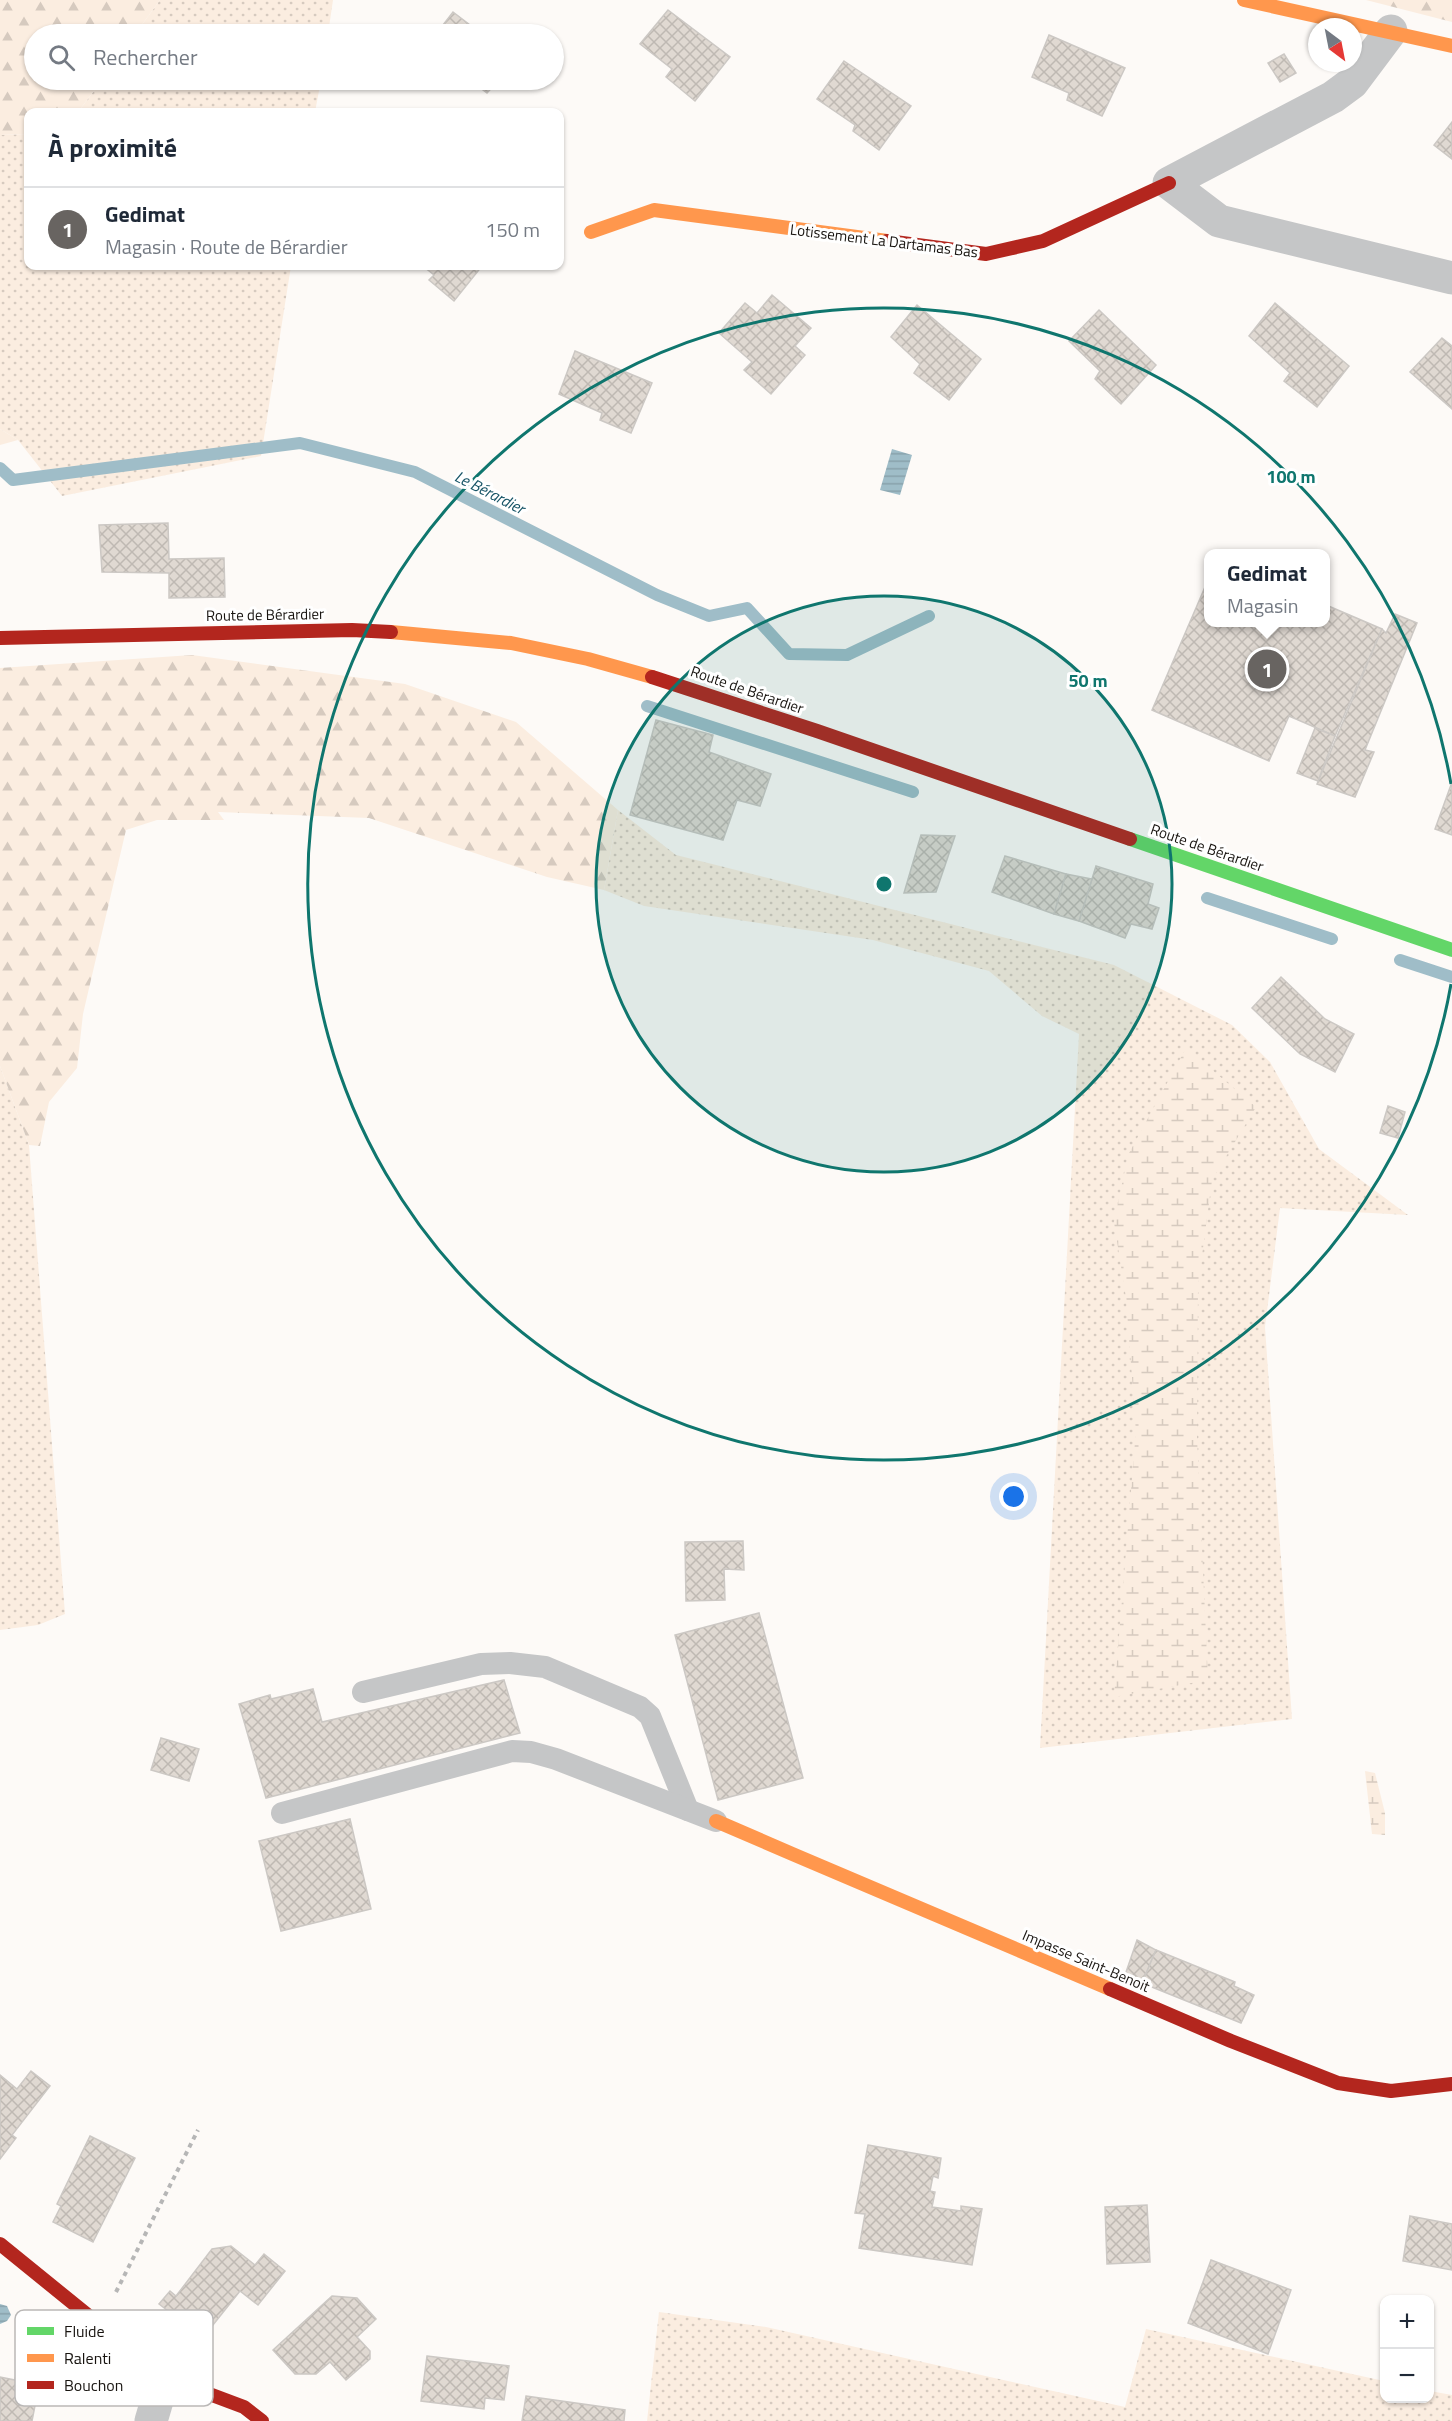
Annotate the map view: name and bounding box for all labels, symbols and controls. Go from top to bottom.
north arrow [1308,18,1362,72]
search box [24,24,564,90]
text: Rechercher [93,40,198,74]
icon: search [45,41,78,74]
text: À proximité [48,128,177,167]
text: Gedimat [105,197,185,231]
text: 1 [62,214,73,245]
text: 150 m [485,214,540,245]
street label: Lotissement La Dartamas Bas [789,218,979,263]
text: Magasin · Route de Bérardier [105,231,348,262]
text: 100 m [1266,463,1316,490]
water label: Le Bérardier [451,464,531,521]
popup [1204,549,1330,627]
text: Gedimat [1227,556,1307,590]
text: Magasin [1227,590,1298,621]
street label: Route de Bérardier [206,602,324,627]
pin: 1 [1248,646,1286,692]
street label: Route de Bérardier [687,659,807,720]
text: 50 m [1068,667,1108,694]
street label: Route de Bérardier [1147,817,1267,878]
centre of rings [874,874,894,894]
your location [999,1482,1028,1511]
street label: Impasse Saint-Benoit [1019,1923,1154,1998]
map controls [1380,2295,1434,2403]
button: + [1380,2295,1434,2349]
legend [15,2310,213,2406]
text: Fluide [64,2319,105,2343]
text: Ralenti [64,2346,111,2370]
button: − [1380,2349,1434,2403]
text: Bouchon [64,2373,123,2397]

